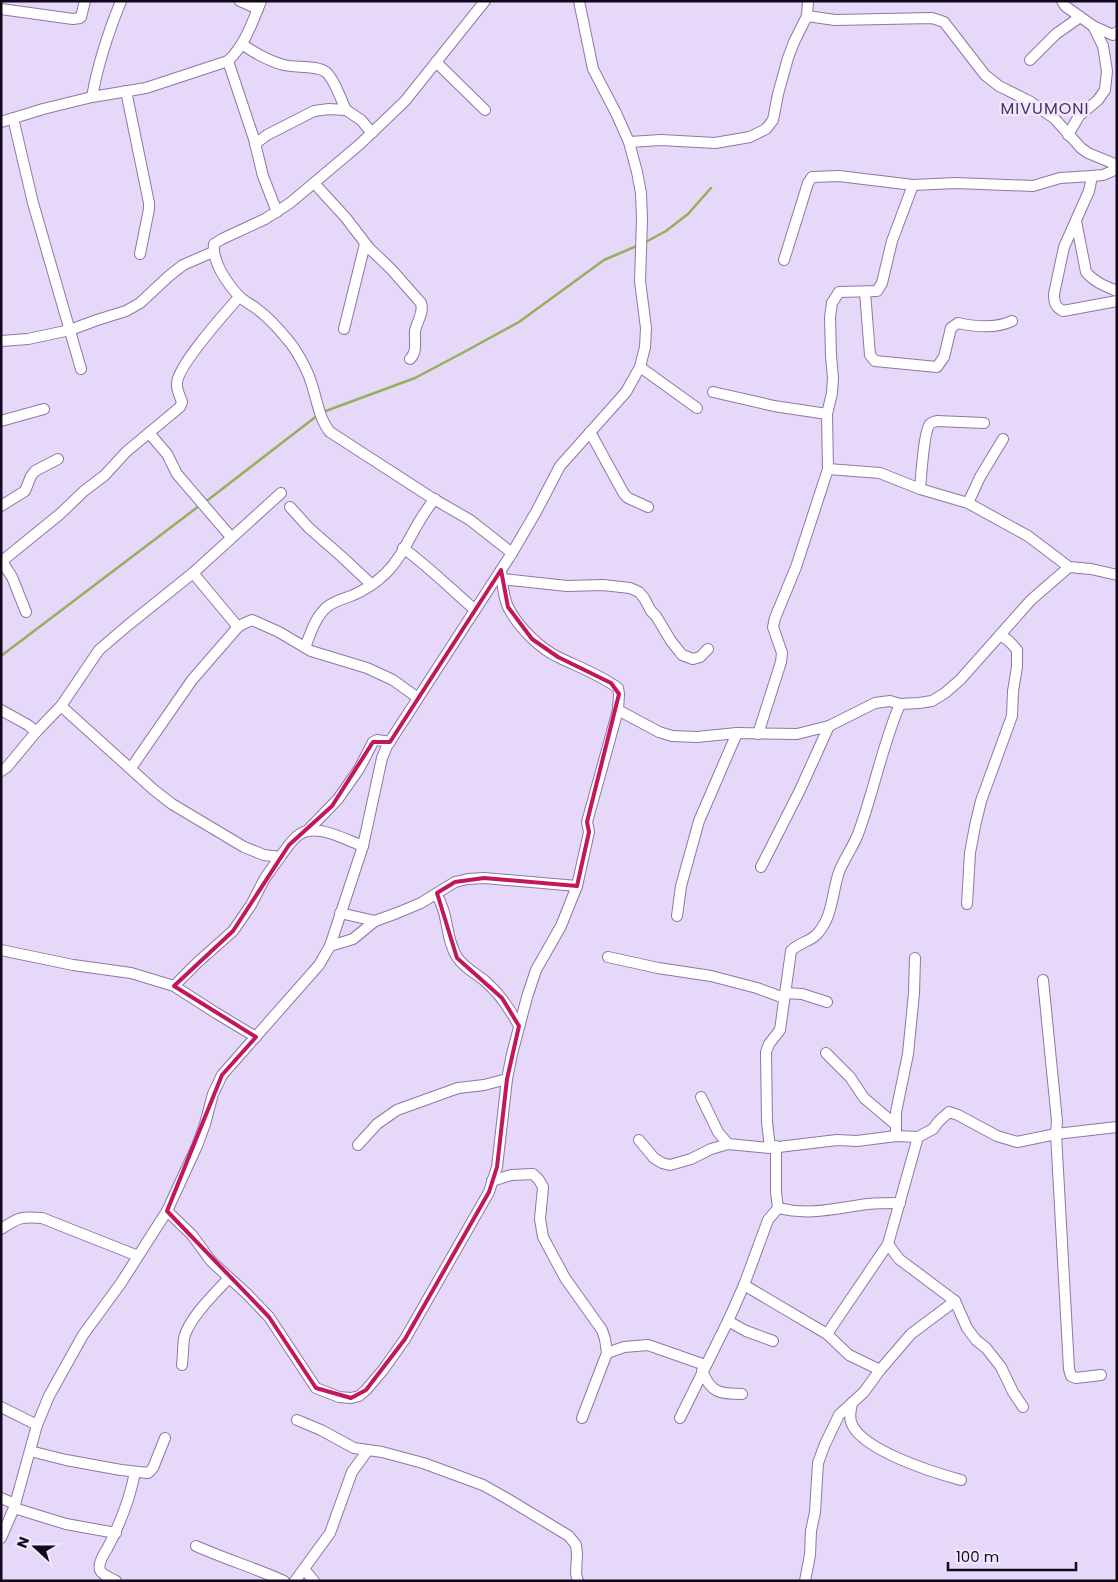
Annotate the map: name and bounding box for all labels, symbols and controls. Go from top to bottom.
district label: MIVUMONI [1001,97,1089,120]
north arrow [10,1522,60,1572]
text: N [12,1534,34,1551]
scale bar [948,1540,1076,1572]
text: 100 m [956,1546,999,1567]

